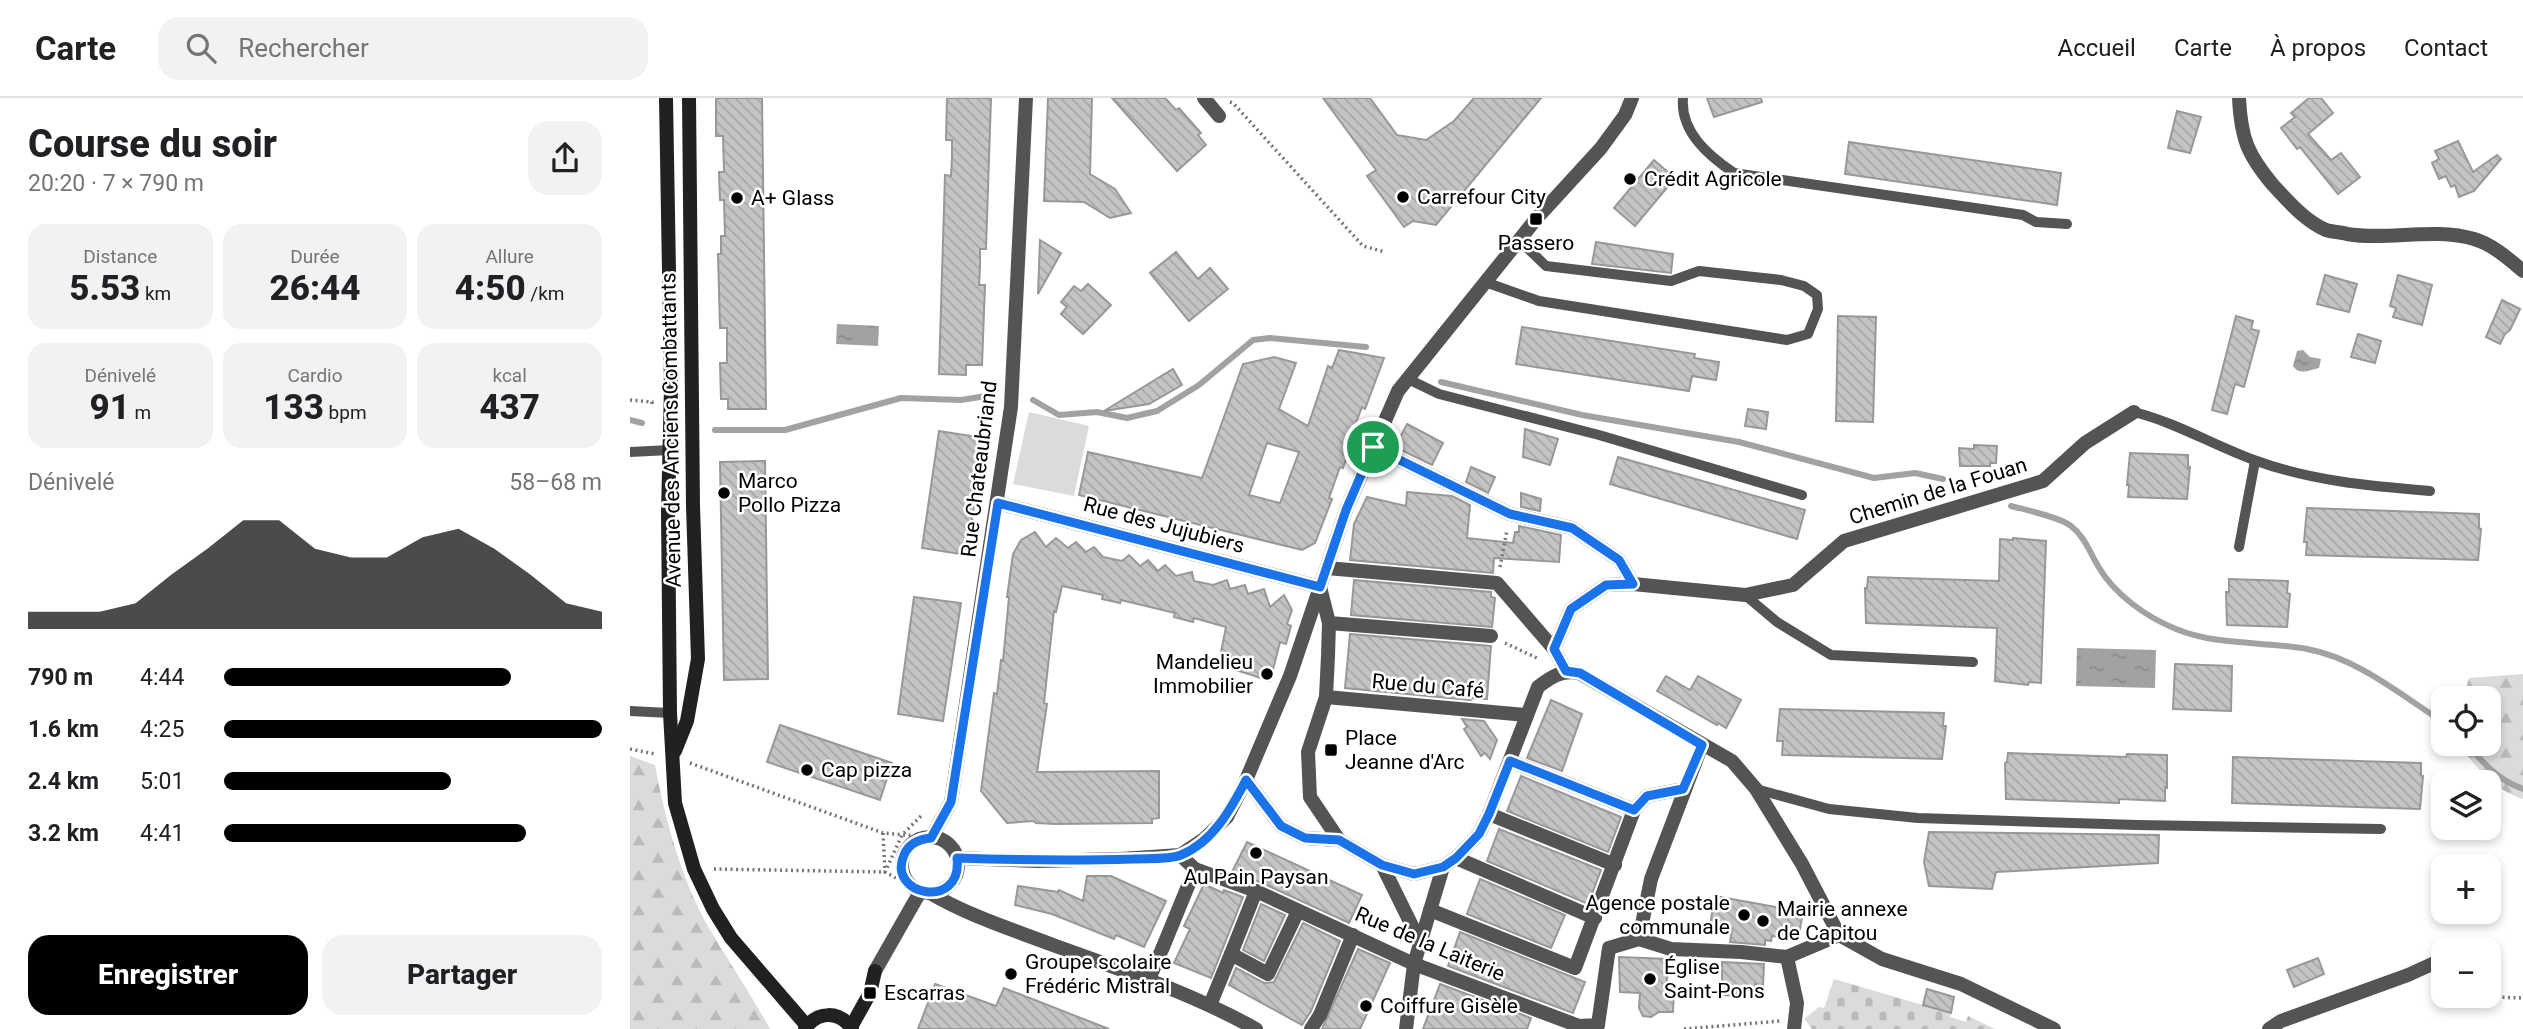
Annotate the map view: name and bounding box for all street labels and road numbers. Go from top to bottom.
street label: Avenue des Anciens Combattants [656,272,686,588]
street label: Rue Chateaubriand [956,379,1002,559]
street label: Chemin de la Fouan [1846,453,2030,529]
street label: Rue des Jujubiers [1081,492,1247,558]
street label: Rue du Café [1371,669,1485,703]
street label: Rue de la Laiterie [1352,902,1508,986]

